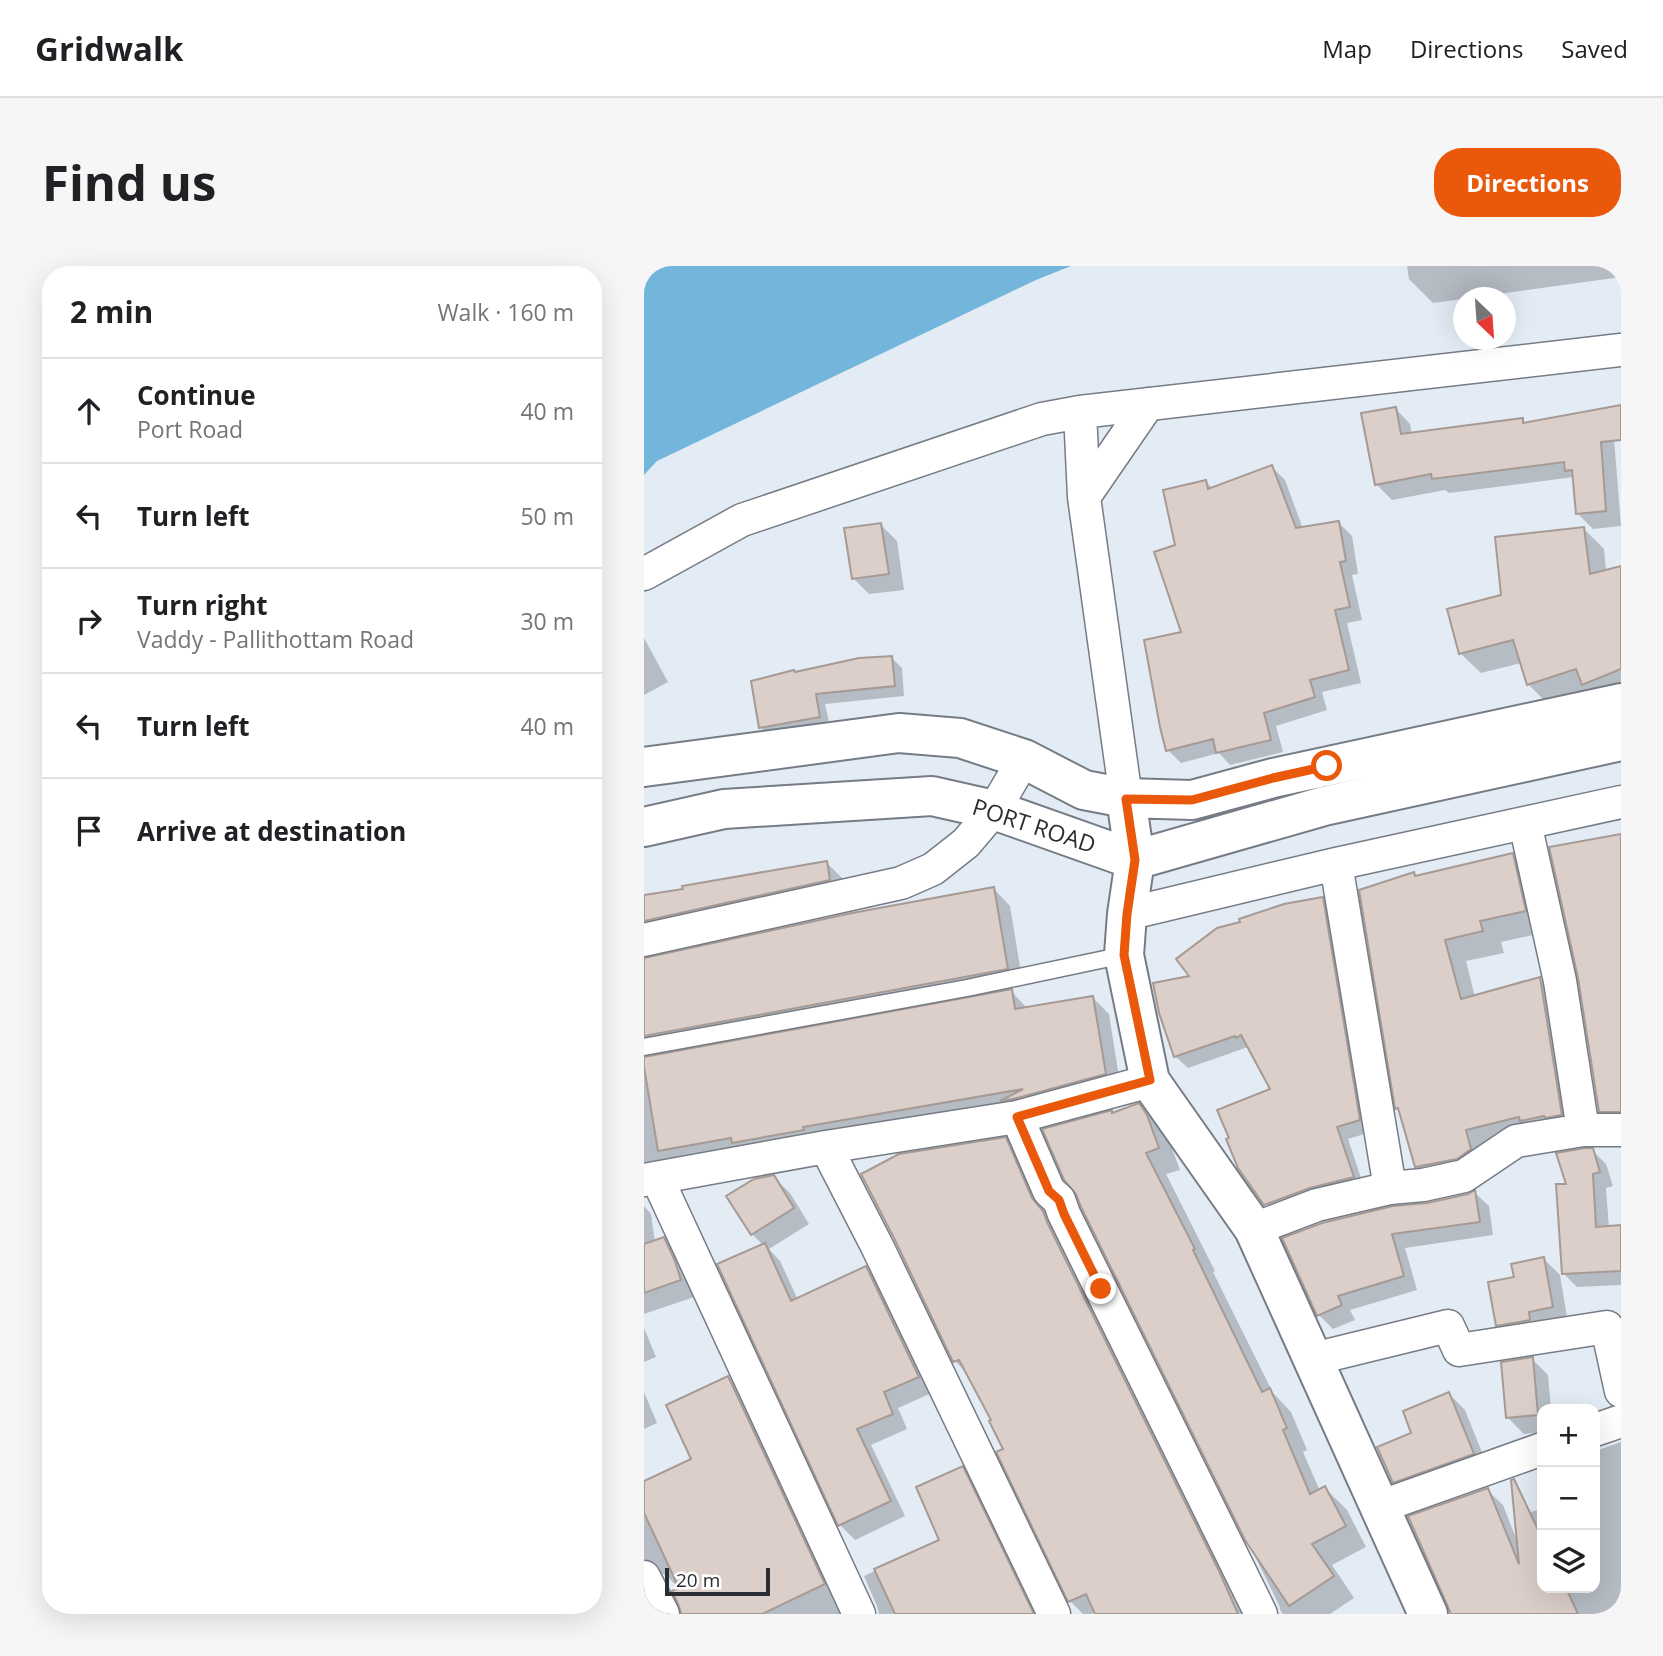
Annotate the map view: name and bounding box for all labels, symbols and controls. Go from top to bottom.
text: Gridwalk [35,26,184,71]
text: Map [1322,32,1372,65]
text: Directions [1410,32,1523,65]
text: Saved [1561,32,1628,65]
button: Directions [1434,148,1621,217]
text: Find us [42,149,216,215]
north arrow [1453,287,1516,350]
text: 2 min [70,291,153,332]
text: Walk · 160 m [437,296,574,328]
text: Continue [137,377,256,413]
icon: ahead [70,392,108,430]
text: 40 m [520,395,574,427]
text: Port Road [137,413,243,445]
icon: left [70,497,108,535]
text: Turn left [137,498,249,534]
text: 50 m [520,500,574,532]
text: Turn right [137,587,268,623]
icon: right [70,602,108,640]
text: 30 m [520,605,574,637]
text: Vaddy - Pallithottam Road [137,623,414,655]
icon: left [70,707,108,745]
text: Turn left [137,708,249,744]
text: 40 m [520,710,574,742]
route start [1311,750,1342,781]
street label: PORT ROAD [969,790,1100,860]
icon: arrive [70,812,108,850]
text: Arrive at destination [137,813,406,849]
route end [1085,1273,1116,1304]
map controls [1537,1404,1600,1593]
button: + [1537,1404,1600,1467]
button: − [1537,1467,1600,1530]
button: layers [1537,1530,1600,1593]
scale bar [665,1565,770,1597]
text: 20 m [676,1567,720,1593]

